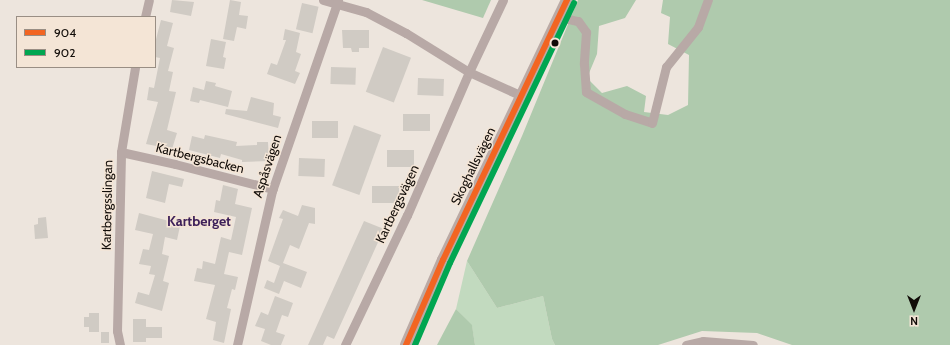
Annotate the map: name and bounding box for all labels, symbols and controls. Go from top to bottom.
legend [16,16,156,68]
text: 904 [54,25,76,40]
unlabelled marker [550,38,560,48]
text: 902 [54,45,75,60]
street label: Skoghallsvägen [447,125,499,207]
street label: Aspåsvägen [250,133,284,199]
street label: Kartbergsbacken [154,139,246,177]
street label: Kartbergsslingan [98,160,116,250]
street label: Kartbergsvägen [372,162,422,246]
district label: Kartberget [167,213,231,229]
north arrow [894,289,934,329]
text: N [910,314,918,328]

